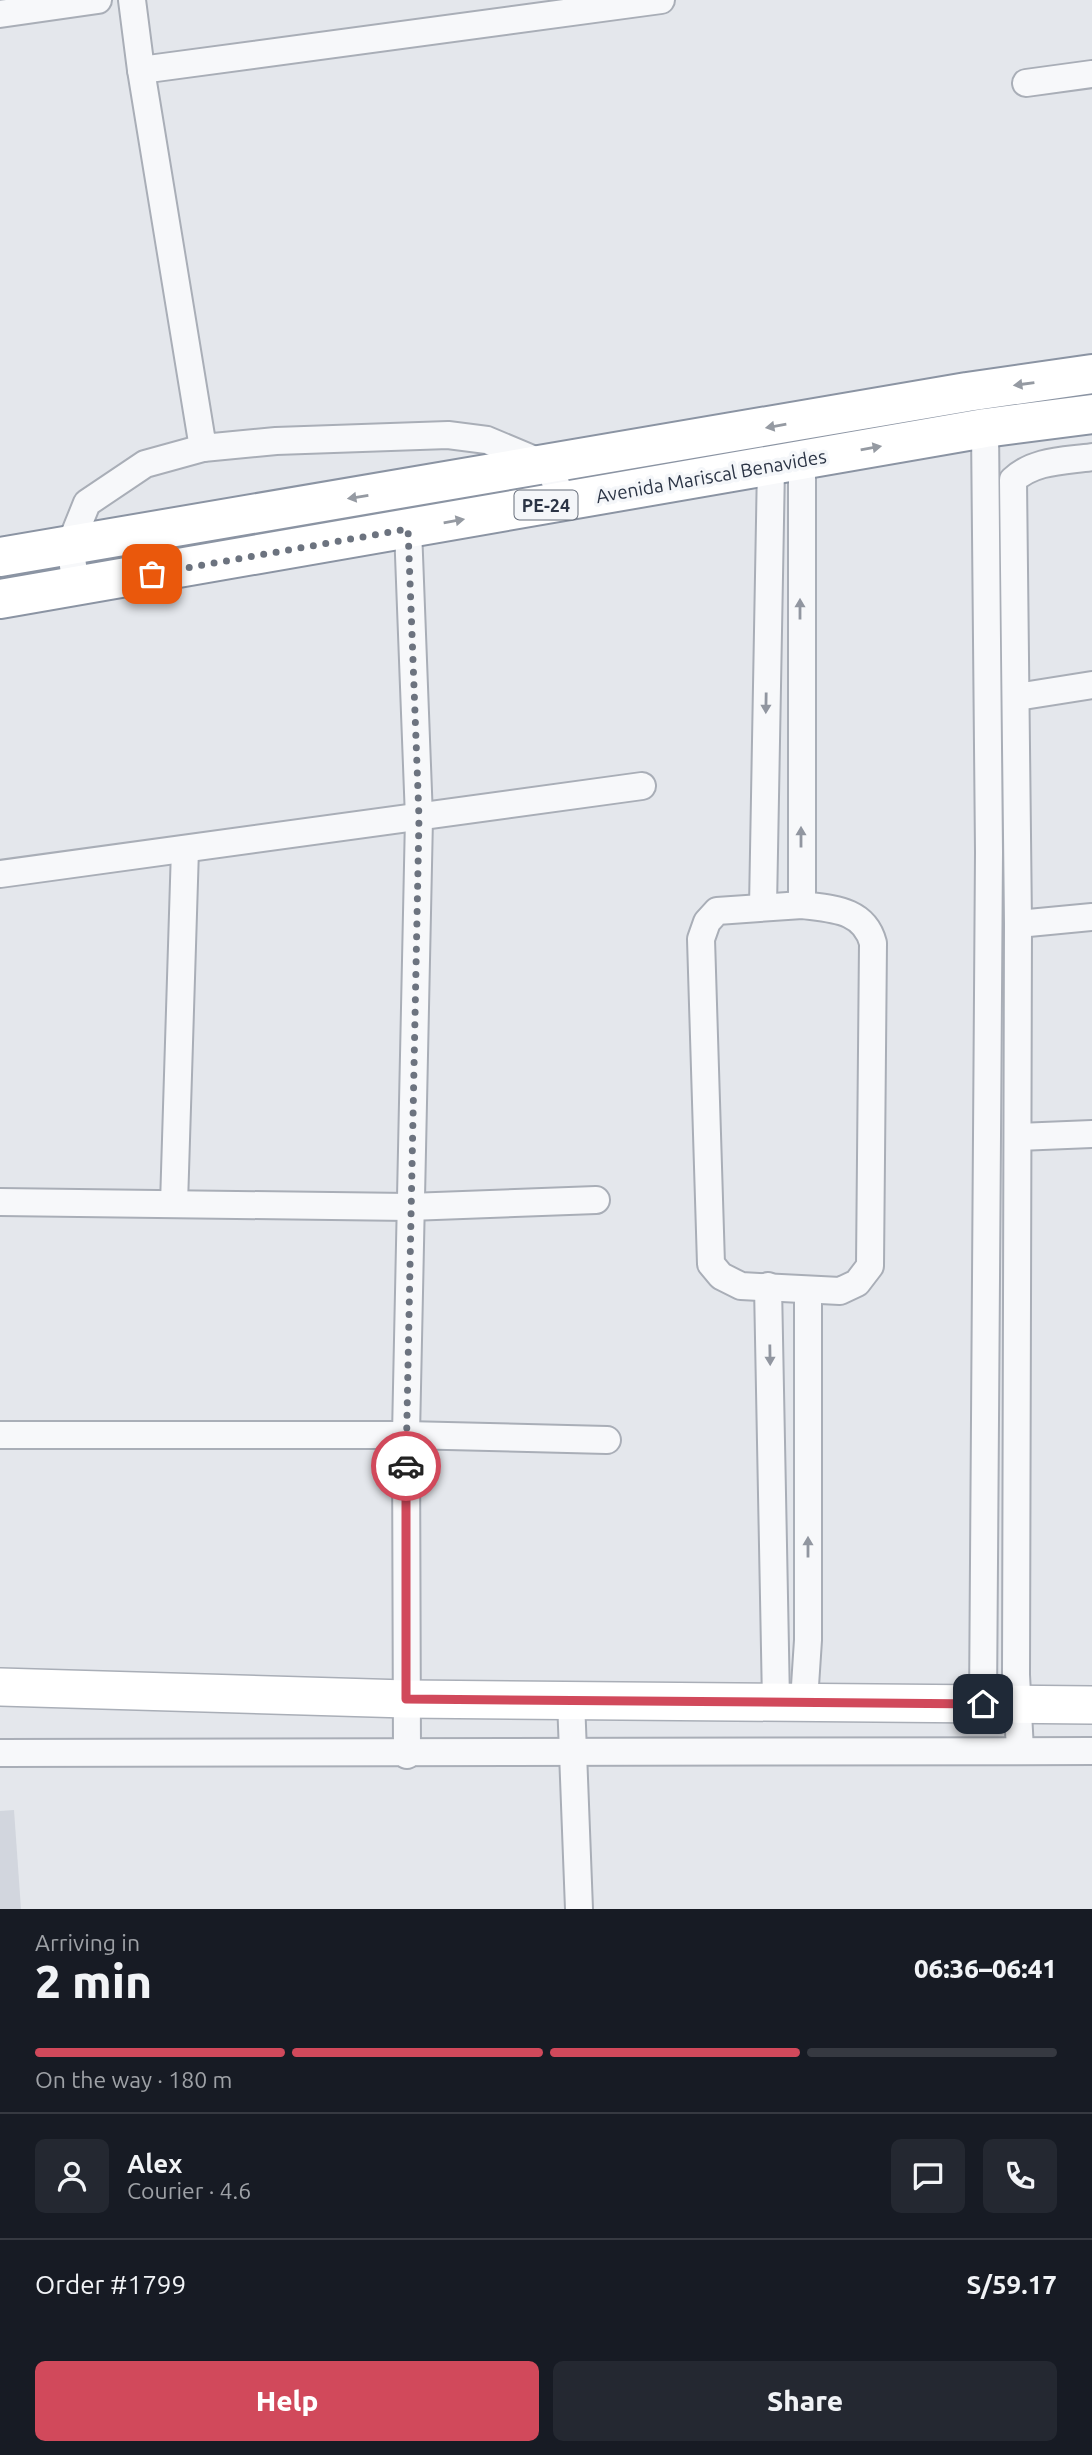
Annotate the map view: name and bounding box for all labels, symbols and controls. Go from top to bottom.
one-way arrow [1013,379,1035,390]
one-way arrow [765,421,787,432]
one-way arrow [860,442,882,453]
street label: Avenida Mariscal Benavides [594,445,828,507]
road number: PE-24 [514,490,578,520]
one-way arrow [347,492,369,503]
one-way arrow [443,515,465,526]
pin [122,544,182,604]
icon: bag [133,555,171,593]
one-way arrow [794,598,806,620]
one-way arrow [761,692,772,714]
one-way arrow [795,826,807,848]
one-way arrow [764,1344,775,1366]
courier [371,1431,441,1501]
icon: car [387,1447,425,1485]
one-way arrow [802,1536,814,1558]
pin [953,1674,1013,1734]
icon: home [964,1685,1002,1723]
text: Arriving in [35,1930,140,1955]
text: 06:36–06:41 [914,1954,1057,1983]
text: 2 min [35,1955,152,2007]
text: On the way · 180 m [35,2067,232,2092]
button: person [35,2139,109,2213]
button: chat [891,2139,965,2213]
button: phone [983,2139,1057,2213]
text: Alex [127,2149,182,2178]
text: Courier · 4.6 [127,2178,251,2203]
text: Order #1799 [35,2270,186,2299]
text: S/59.17 [967,2270,1057,2299]
button: Help [35,2361,539,2441]
button: Share [553,2361,1057,2441]

